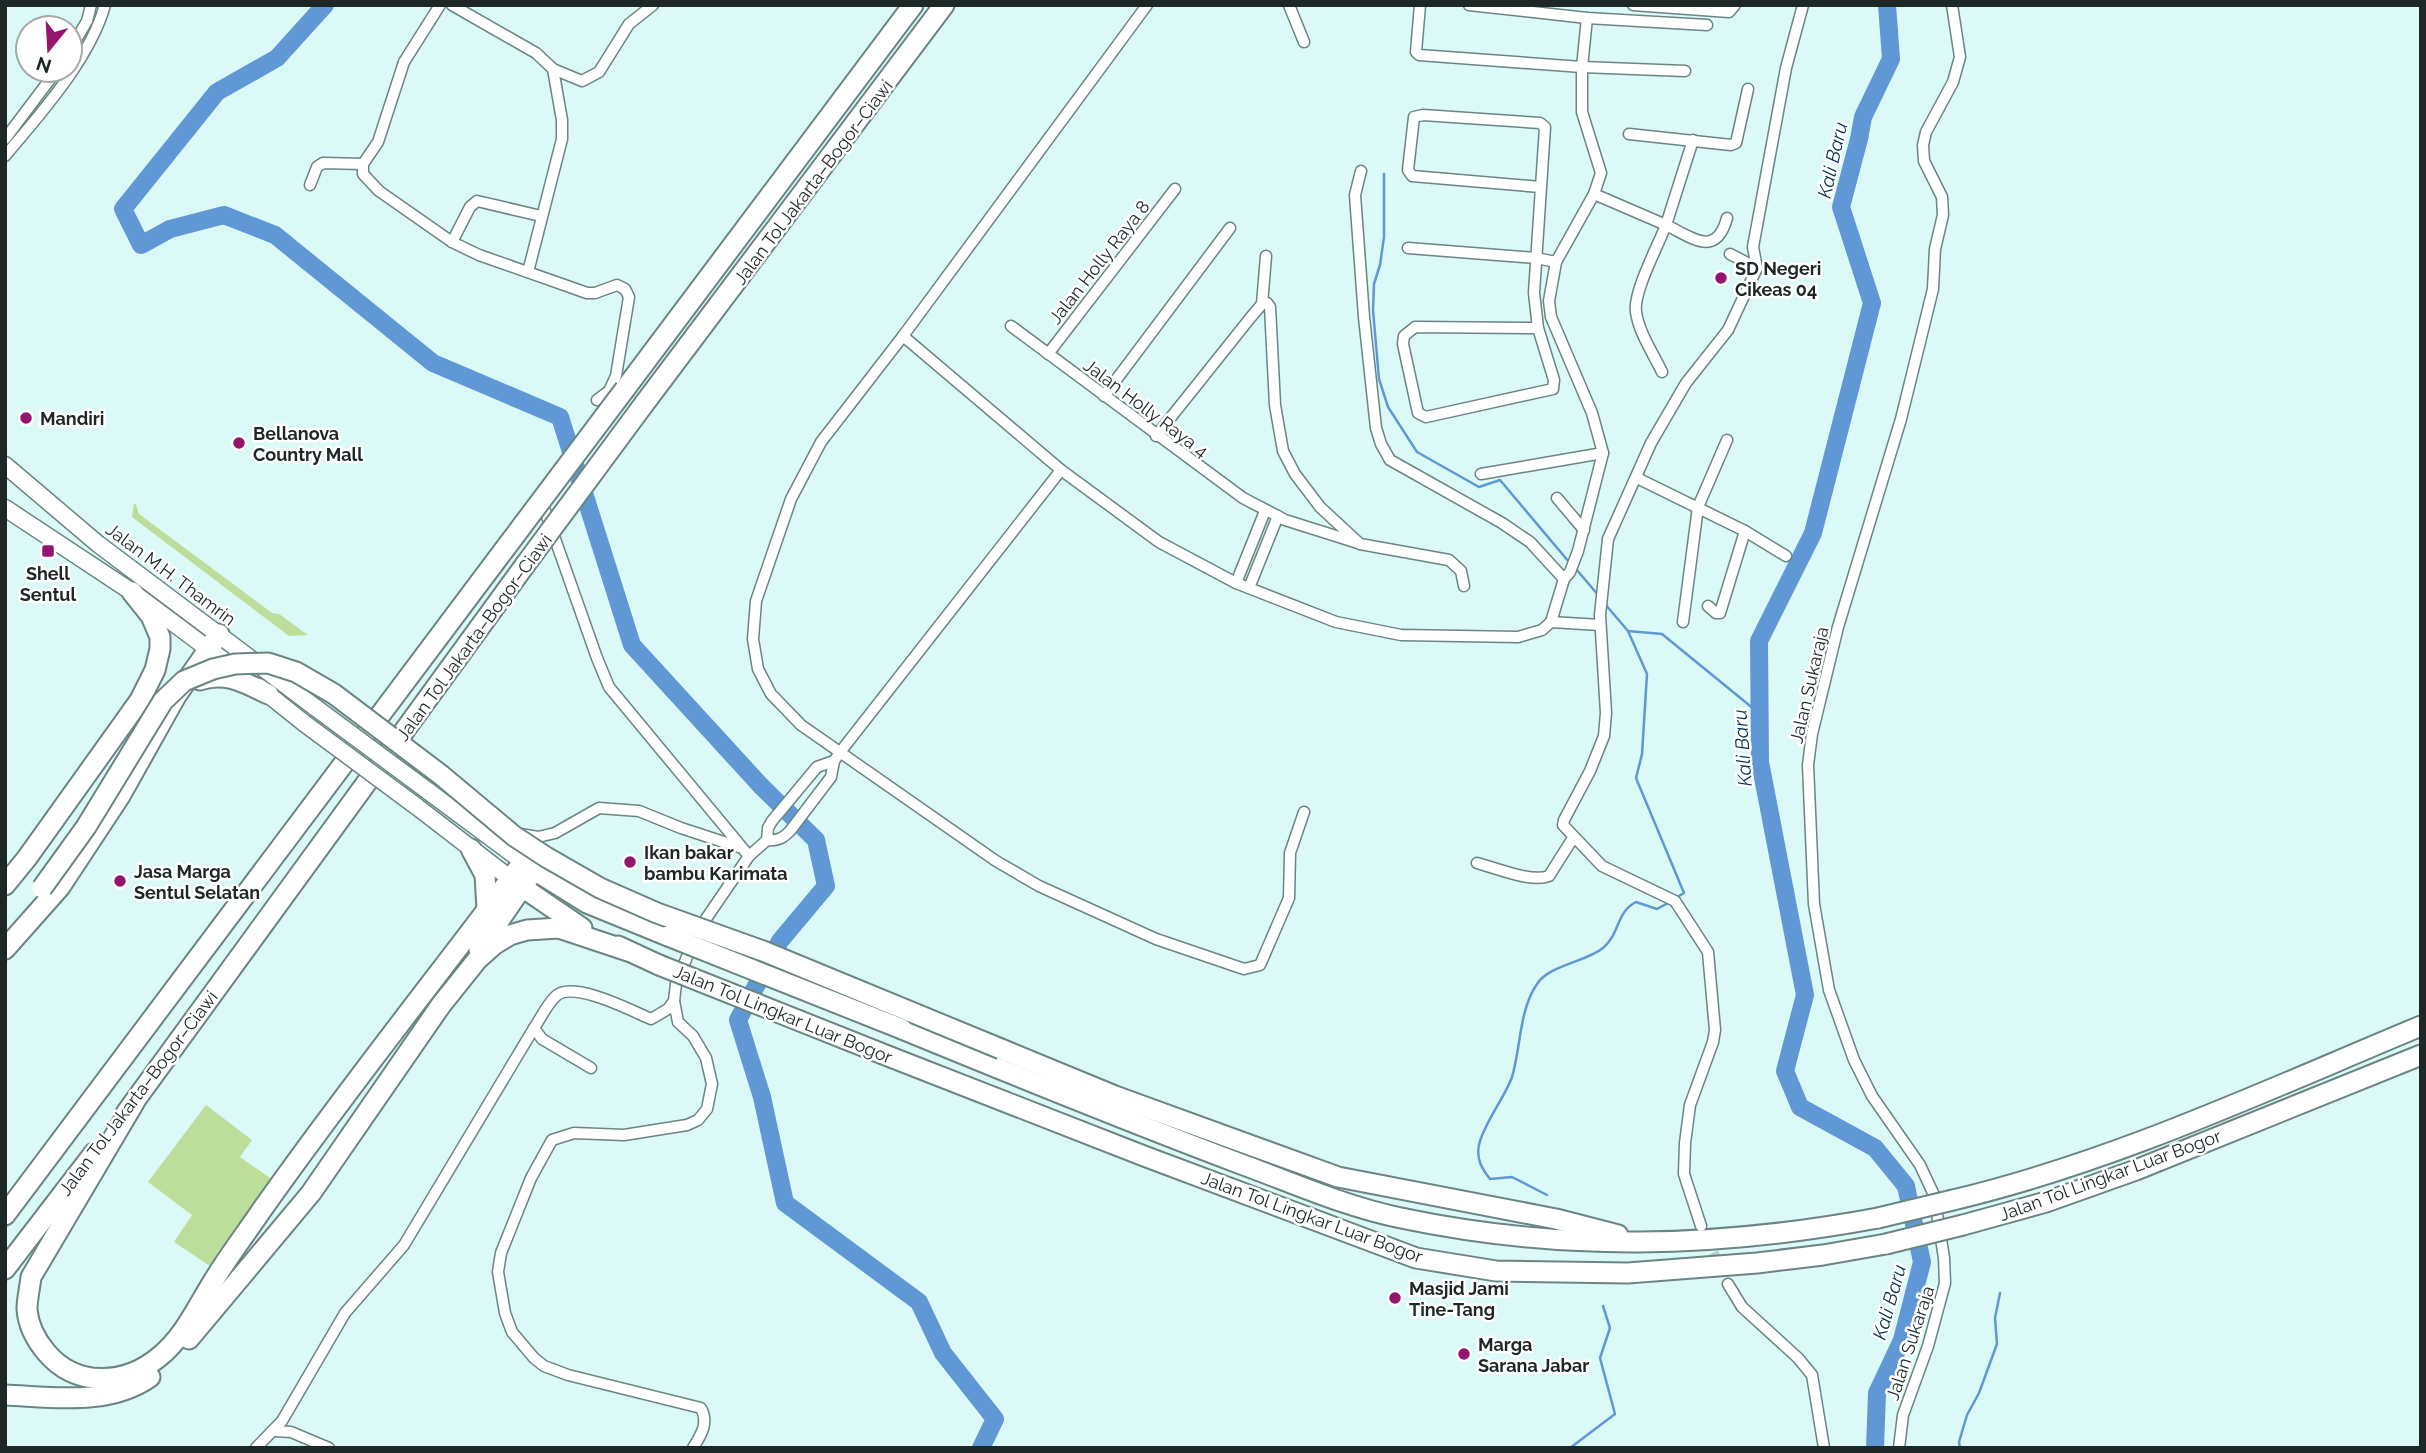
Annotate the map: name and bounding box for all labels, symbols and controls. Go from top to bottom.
north arrow [14,14,84,84]
text: N [33,52,54,78]
street label: Jalan Tol Jakarta–Bogor–Ciawi [729,76,897,288]
water label: Kali Baru [1813,120,1851,200]
street label: Jalan Holly Raya 8 [1044,196,1154,328]
place label: SD Negeri Cikeas 04 [1735,258,1821,300]
marker: SD Negeri Cikeas 04 [1713,270,1729,286]
street label: Jalan Holly Raya 4 [1080,354,1212,462]
place label: Mandiri [40,408,104,429]
marker: Mandiri [18,410,34,426]
place label: Bellanova Country Mall [253,423,363,465]
marker: Bellanova Country Mall [231,435,247,451]
street label: Jalan M.H. Thamrin [102,518,240,630]
street label: Jalan Tol Jakarta–Bogor–Ciawi [392,529,556,745]
marker: Shell Sentul [40,543,56,559]
place label: Shell Sentul [20,563,76,605]
street label: Jalan Sukaraja [1785,625,1833,745]
water label: Kali Baru [1728,709,1756,787]
place label: Ikan bakar bambu Karimata [644,842,787,884]
marker: Ikan bakar bambu Karimata [622,854,638,870]
place label: Jasa Marga Sentul Selatan [134,861,260,903]
marker: Jasa Marga Sentul Selatan [112,873,128,889]
street label: Jalan Tol Lingkar Luar Bogor [670,960,896,1068]
street label: Jalan Tol Jakarta–Bogor–Ciawi [54,987,222,1199]
street label: Jalan Tol Lingkar Luar Bogor [1996,1125,2224,1225]
street label: Jalan Tol Lingkar Luar Bogor [1198,1167,1426,1267]
water label: Kali Baru [1868,1262,1910,1342]
place label: Masjid Jami Tine-Tang [1409,1278,1509,1320]
street label: Jalan Sukaraja [1882,1283,1938,1403]
marker: Masjid Jami Tine-Tang [1387,1290,1403,1306]
place label: Marga Sarana Jabar [1478,1334,1589,1376]
marker: Marga Sarana Jabar [1456,1346,1472,1362]

